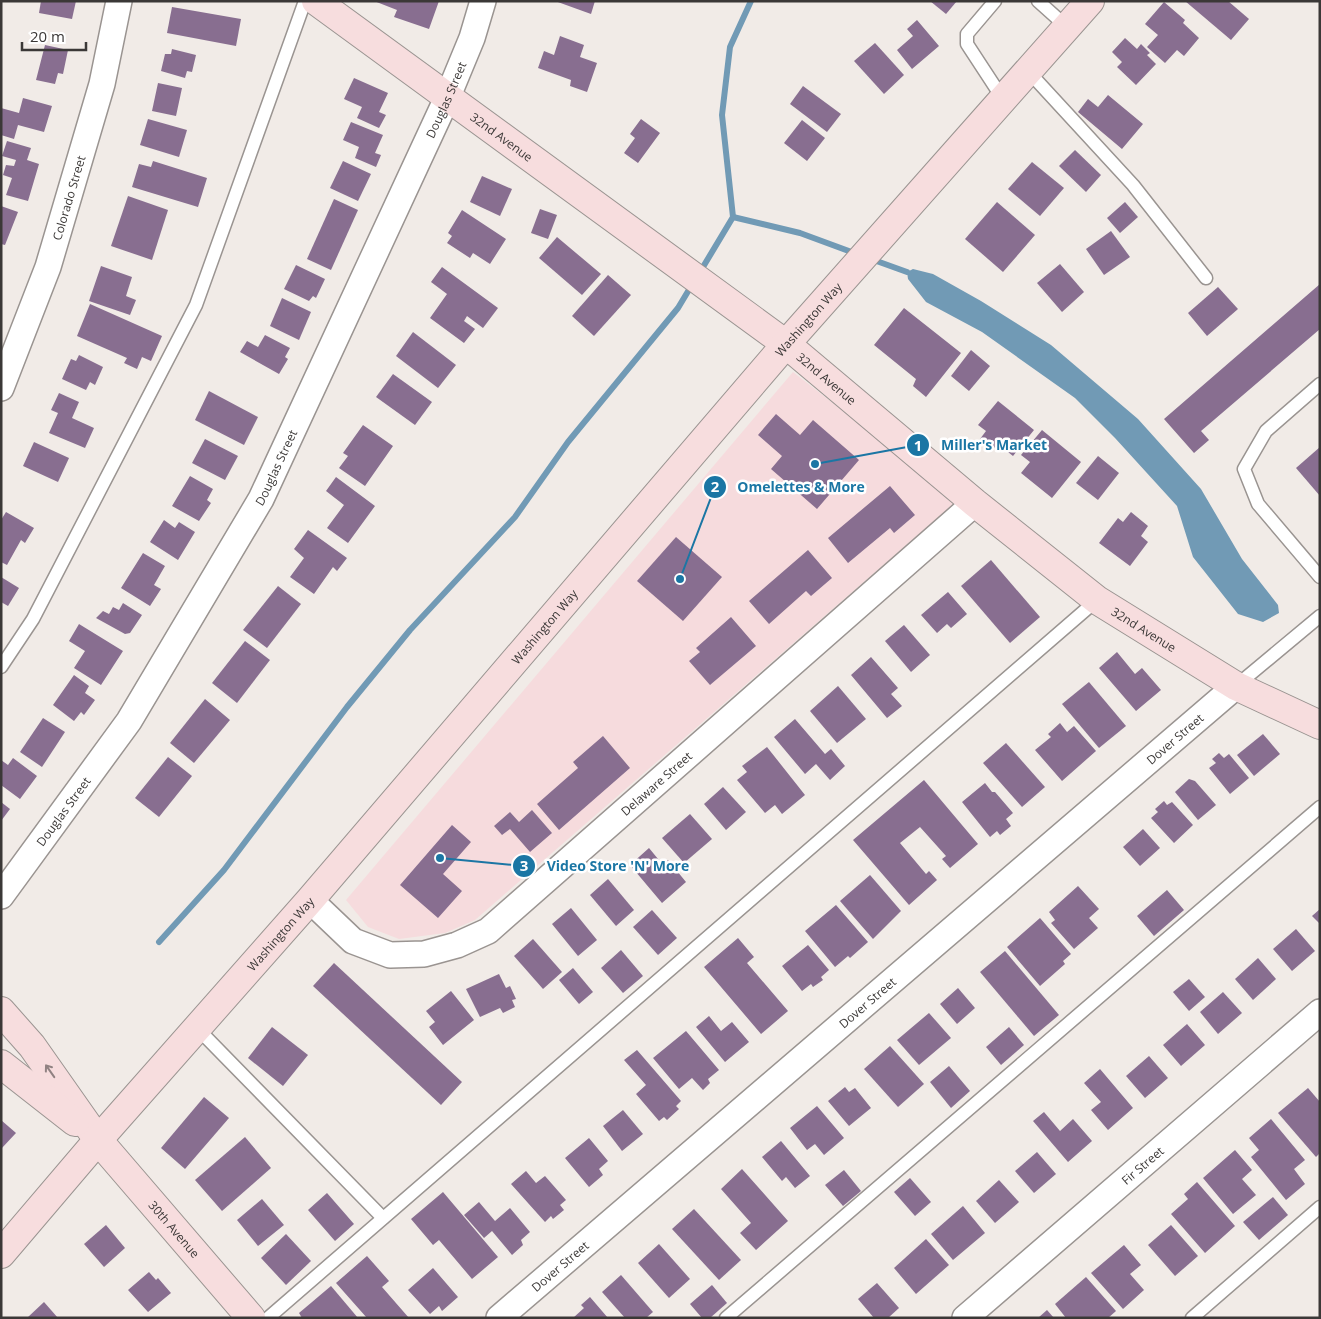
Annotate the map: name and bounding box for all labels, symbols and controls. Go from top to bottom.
scale bar [22,20,86,52]
text: 20 m [30,26,65,46]
street label: Douglas Street [421,59,470,141]
street label: 32nd Avenue [467,108,537,165]
street label: Colorado Street [48,153,89,242]
street label: Washington Way [771,278,846,360]
street label: 32nd Avenue [793,348,860,409]
street label: Douglas Street [251,427,301,509]
callout: Miller's Market [906,431,1057,460]
text: 1 [914,435,922,455]
text: Miller's Market [941,435,1047,454]
callout: Omelettes & More [702,473,875,502]
text: 2 [711,476,720,496]
text: Omelettes & More [737,477,865,496]
street label: Washington Way [507,585,582,668]
street label: 32nd Avenue [1108,603,1180,656]
street label: Dover Street [1142,709,1207,768]
street label: Delaware Street [617,747,695,819]
street label: Douglas Street [32,773,94,849]
callout: Video Store 'N' More [511,851,699,880]
text: 3 [520,855,528,875]
text: Video Store 'N' More [547,856,689,875]
street label: Washington Way [243,892,318,974]
street label: Dover Street [835,973,899,1032]
one-way arrow [45,1064,55,1078]
street label: Fir Street [1117,1142,1167,1188]
street label: 30th Avenue [145,1197,204,1261]
street label: Dover Street [528,1237,592,1295]

